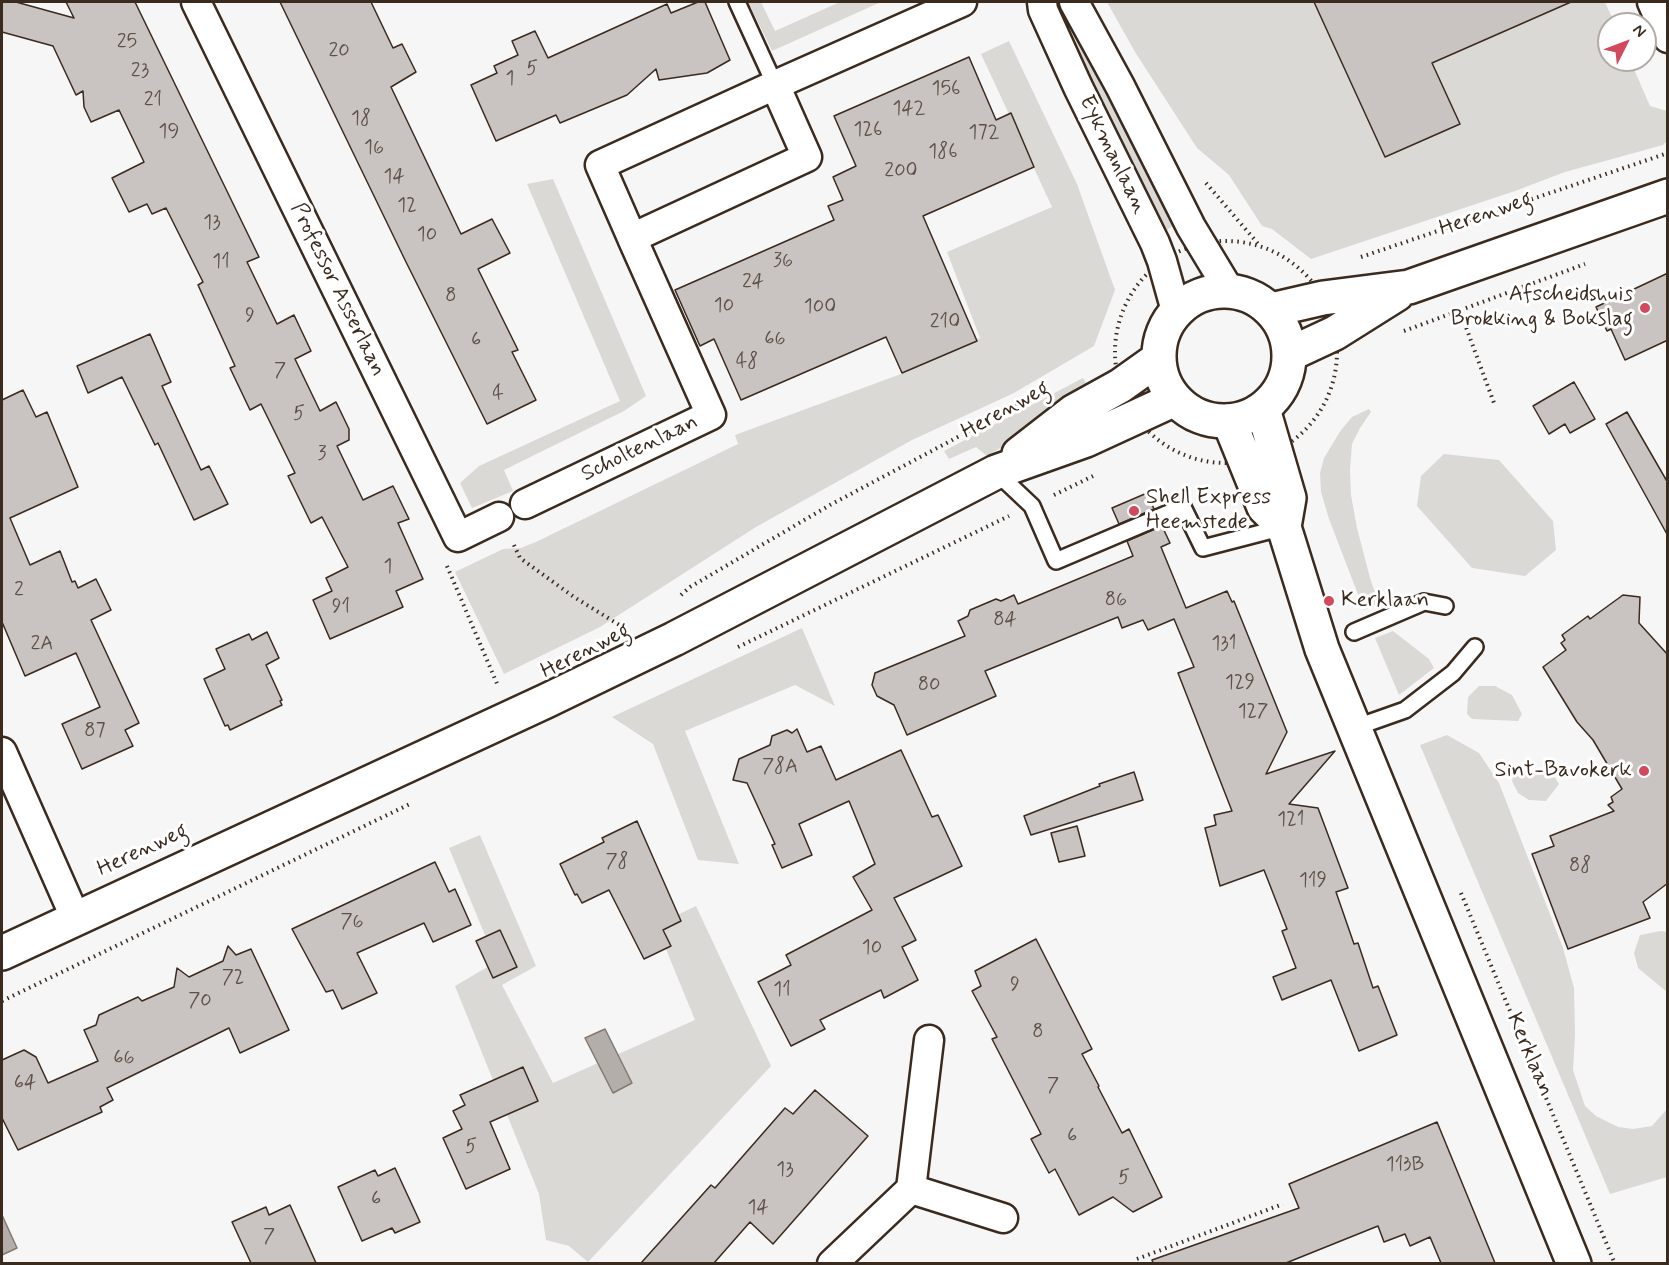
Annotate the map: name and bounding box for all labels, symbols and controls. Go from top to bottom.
north arrow [1597,12,1657,72]
text: N [1628,20,1651,42]
house number: 25 [117,31,137,55]
house number: 20 [328,40,350,64]
house number: 5 [526,58,538,82]
house number: 23 [131,60,149,84]
house number: 1 [506,68,514,92]
house number: 156 [931,78,961,102]
house number: 21 [144,89,162,113]
street label: Eykmanlaan [1072,92,1152,218]
house number: 142 [893,98,925,122]
house number: 18 [351,108,371,132]
house number: 126 [854,119,882,143]
house number: 19 [159,121,179,145]
house number: 172 [969,122,999,146]
house number: 16 [364,137,384,161]
house number: 186 [928,141,958,165]
house number: 200 [884,160,918,184]
house number: 14 [383,166,405,190]
street label: Herenweg [1436,187,1536,243]
house number: 12 [397,195,417,219]
street label: Professor Asserlaan [284,199,390,381]
house number: 13 [203,212,221,236]
house number: 10 [417,224,437,248]
house number: 36 [773,250,793,274]
house number: 11 [212,251,230,275]
house number: 24 [742,271,764,295]
place label: Afscheidshuis Brokking & Bokslag [1451,282,1633,334]
house number: 8 [445,285,457,309]
house number: 10 [714,295,734,319]
house number: 100 [804,296,836,320]
marker: Afscheidshuis Brokking & Bokslag [1638,301,1652,315]
house number: 9 [245,305,255,329]
house number: 210 [930,311,960,335]
house number: 66 [764,328,786,352]
house number: 6 [471,329,481,353]
house number: 48 [736,351,758,375]
house number: 7 [274,360,286,384]
street label: Herenweg [957,376,1055,446]
house number: 4 [492,383,504,407]
house number: 5 [293,403,305,427]
street label: Scholtenlaan [577,409,703,489]
house number: 3 [317,443,327,467]
place label: Shell Express Heemstede [1146,485,1271,536]
marker: Shell Express Heemstede [1127,504,1141,518]
house number: 1 [384,556,392,580]
house number: 2 [14,579,24,603]
place label: Kerklaan [1341,588,1429,614]
house number: 86 [1105,589,1127,613]
marker: Kerklaan [1322,594,1336,608]
house number: 91 [332,596,350,620]
house number: 84 [993,609,1017,633]
street label: Herenweg [537,618,635,686]
house number: 2A [31,633,53,657]
house number: 131 [1211,633,1237,657]
house number: 129 [1225,672,1255,696]
house number: 80 [918,674,940,698]
house number: 127 [1238,701,1268,725]
house number: 87 [84,720,106,744]
house number: 78A [762,756,798,780]
place label: Sint-Bavokerk [1495,758,1632,784]
marker: Sint-Bavokerk [1637,764,1651,778]
house number: 121 [1277,809,1305,833]
street label: Herenweg [94,819,192,883]
house number: 78 [605,851,629,875]
house number: 88 [1569,855,1591,879]
house number: 119 [1299,870,1327,894]
house number: 76 [340,911,364,935]
house number: 10 [862,937,882,961]
house number: 72 [222,967,244,991]
house number: 9 [1010,974,1020,998]
house number: 11 [773,979,791,1003]
house number: 70 [188,990,212,1014]
street label: Kerklaan [1500,1009,1558,1101]
house number: 8 [1032,1021,1044,1045]
house number: 66 [113,1047,135,1071]
house number: 64 [14,1072,36,1096]
house number: 7 [1047,1075,1059,1099]
house number: 6 [1067,1125,1077,1149]
house number: 5 [465,1136,477,1160]
house number: 113B [1386,1154,1424,1178]
house number: 13 [776,1159,794,1183]
house number: 5 [1118,1167,1130,1191]
house number: 6 [371,1188,381,1212]
house number: 14 [747,1197,769,1221]
house number: 7 [263,1226,275,1250]

